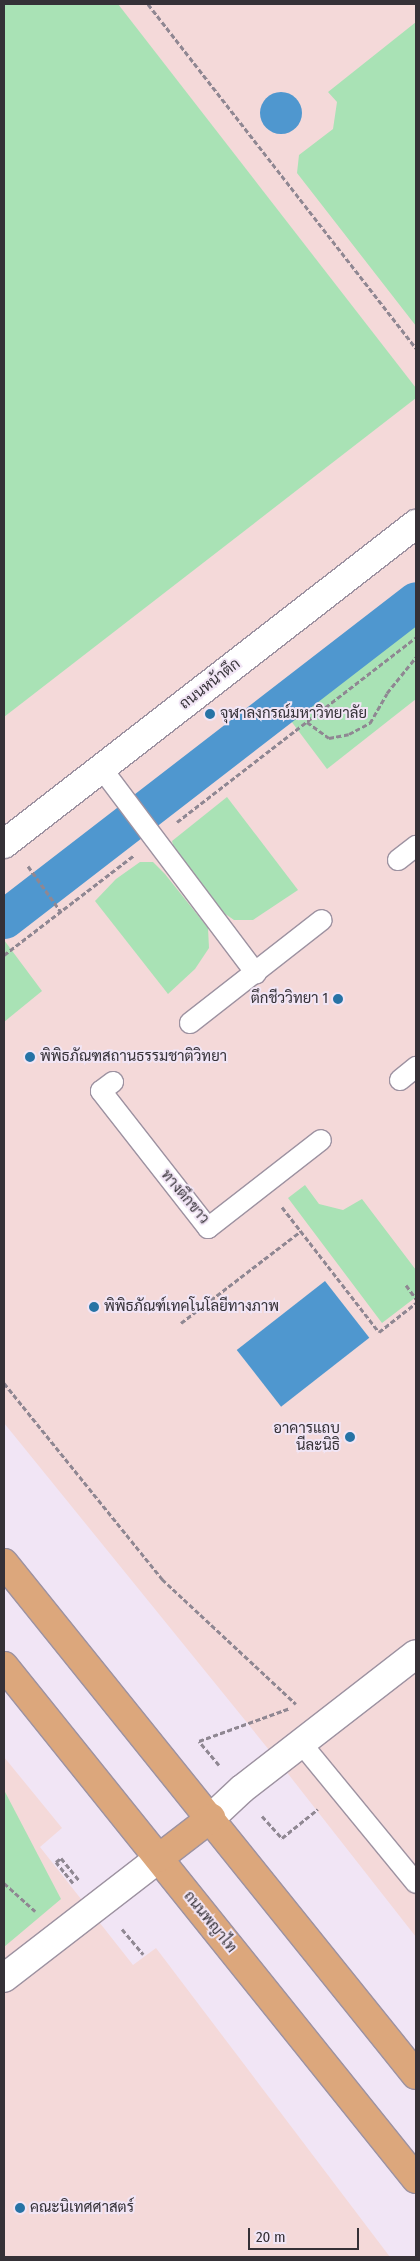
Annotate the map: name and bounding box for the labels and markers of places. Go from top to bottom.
place label: จุฬาลงกรณ์มหาวิทยาลัย [220,705,367,723]
marker: จุฬาลงกรณ์มหาวิทยาลัย [204,708,216,720]
place label: ตึกชีววิทยา 1 [251,990,328,1008]
marker: ตึกชีววิทยา 1 [332,993,344,1005]
place label: พิพิธภัณฑสถานธรรมชาติวิทยา [40,1048,227,1066]
marker: พิพิธภัณฑสถานธรรมชาติวิทยา [24,1051,36,1063]
place label: พิพิธภัณฑ์เทคโนโลยีทางภาพ [104,1298,279,1316]
marker: พิพิธภัณฑ์เทคโนโลยีทางภาพ [88,1301,100,1313]
place label: อาคารแถบ นีละนิธิ [273,1419,340,1454]
marker: อาคารแถบ นีละนิธิ [344,1431,356,1443]
place label: คณะนิเทศศาสตร์ [30,2199,134,2217]
marker: คณะนิเทศศาสตร์ [14,2202,26,2214]

